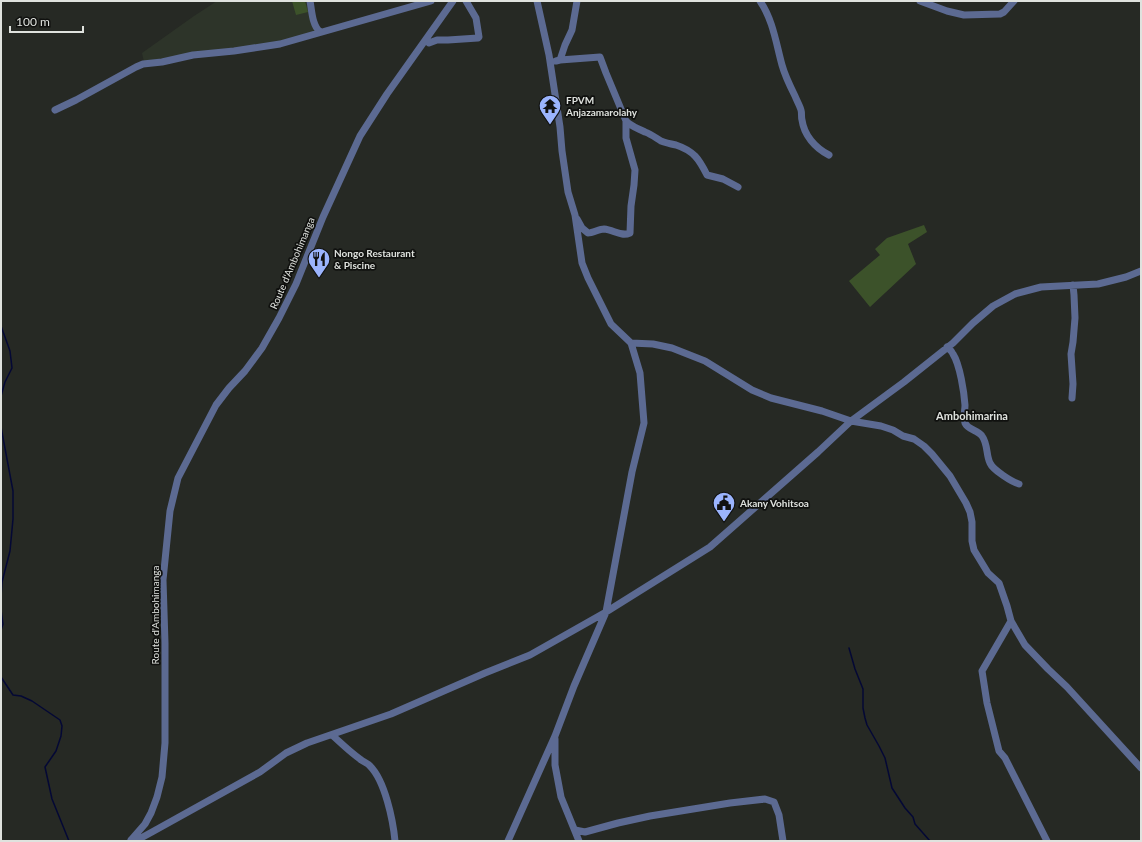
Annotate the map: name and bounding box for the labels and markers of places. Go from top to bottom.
temple icon: FPVM Anjazamarolahy [537,93,563,126]
place label: FPVM Anjazamarolahy [565,94,638,118]
restaurant icon: Nongo Restaurant & Piscine [306,246,332,279]
place label: Nongo Restaurant & Piscine [334,247,415,271]
public building icon: Akany Vohitsoa [711,490,737,523]
place label: Akany Vohitsoa [739,497,809,509]

